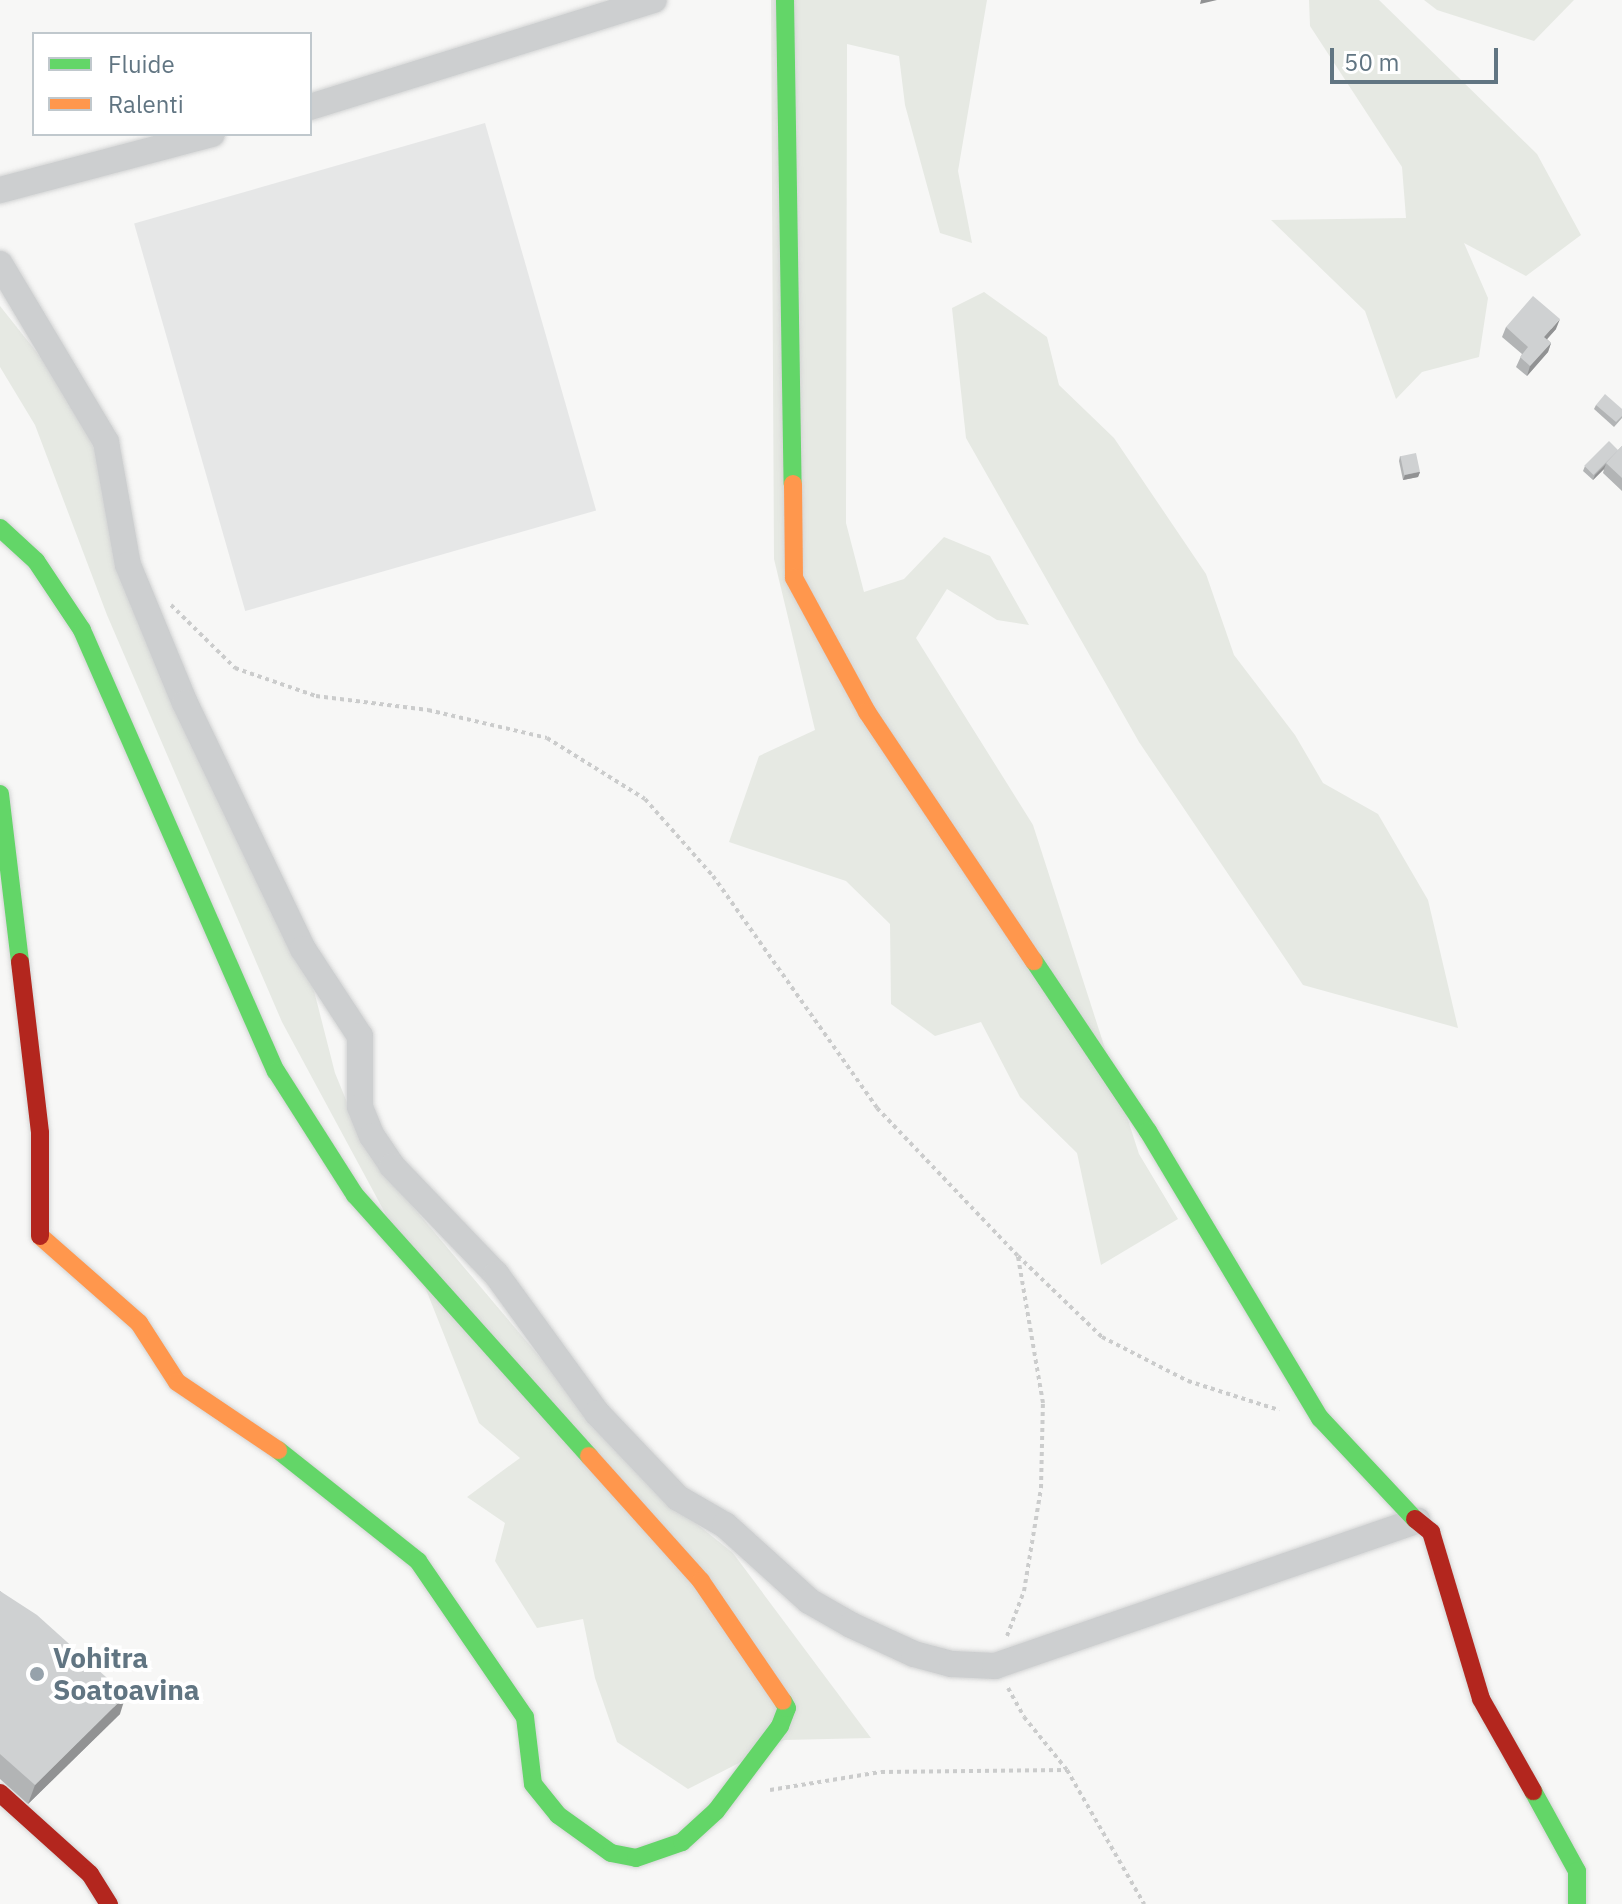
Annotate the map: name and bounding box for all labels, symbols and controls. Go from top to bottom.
legend [32,32,312,136]
scale bar [1334,32,1502,82]
text: 50 m [1344,46,1399,78]
text: Fluide [108,48,175,80]
text: Ralenti [108,88,184,120]
place label: Vohitra Soatoavina [53,1641,200,1707]
marker: Vohitra Soatoavina [28,1665,46,1683]

